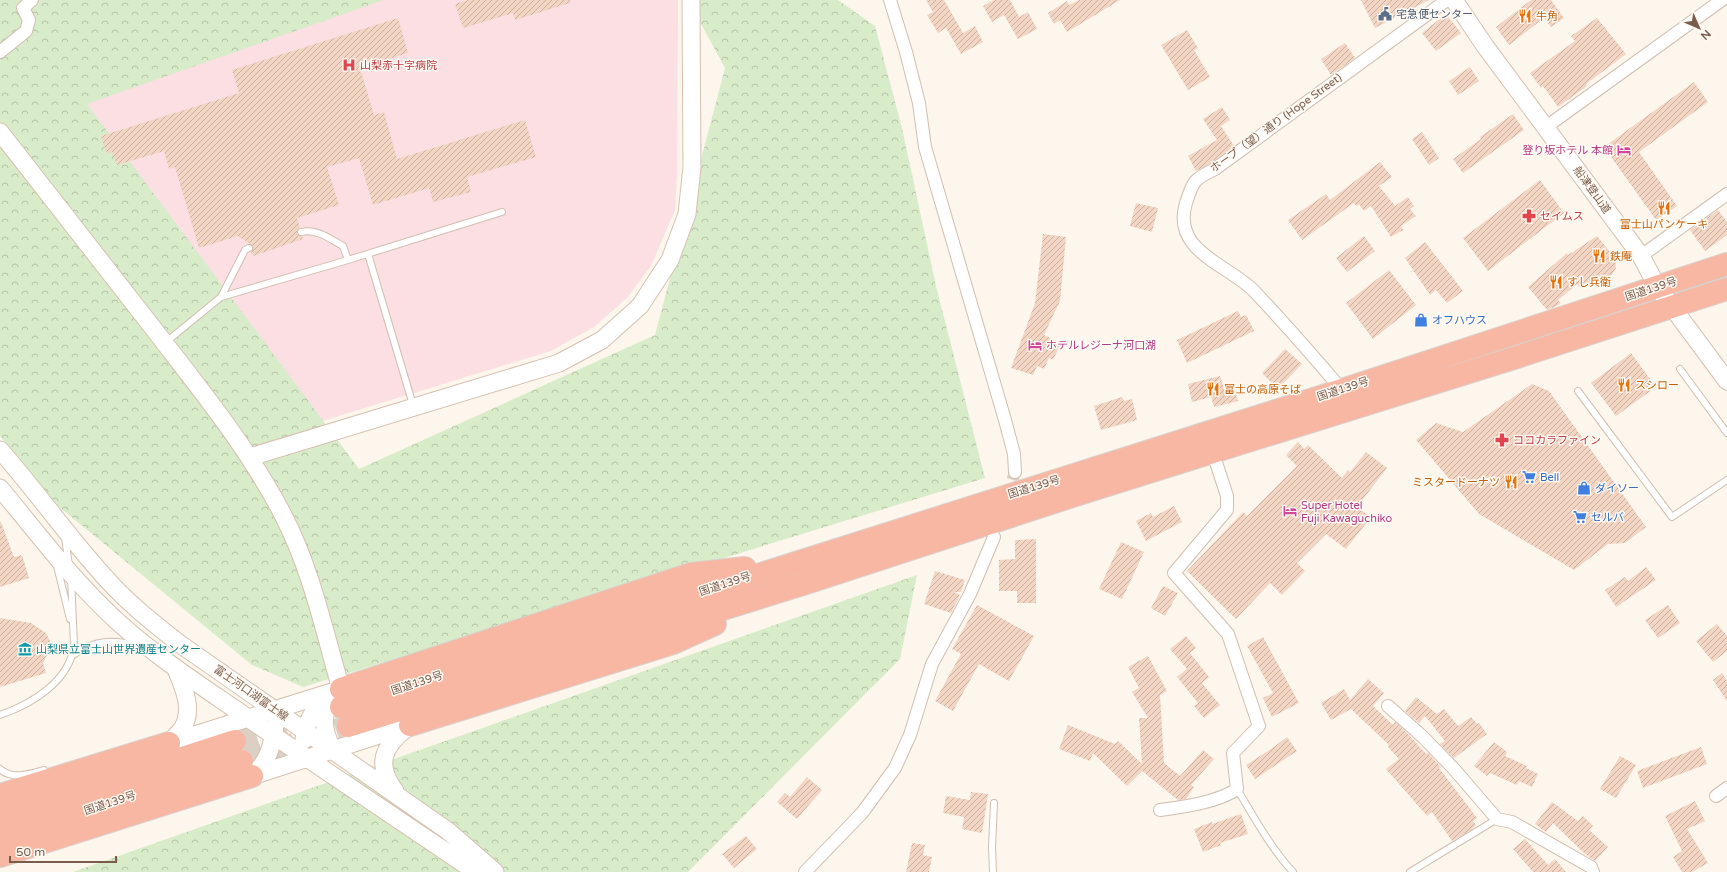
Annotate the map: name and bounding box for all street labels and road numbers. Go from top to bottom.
street label: ホープ（望）通り (Hope Street) [1208,71,1344,175]
street label: 船津登山道 [1571,164,1613,216]
street label: 国道139号 [1623,275,1679,303]
street label: 国道139号 [1315,375,1371,403]
street label: 国道139号 [1006,473,1062,501]
street label: 国道139号 [697,570,753,598]
street label: 富士河口湖富士線 [211,662,291,724]
street label: 国道139号 [389,669,445,697]
street label: 国道139号 [82,789,138,817]

